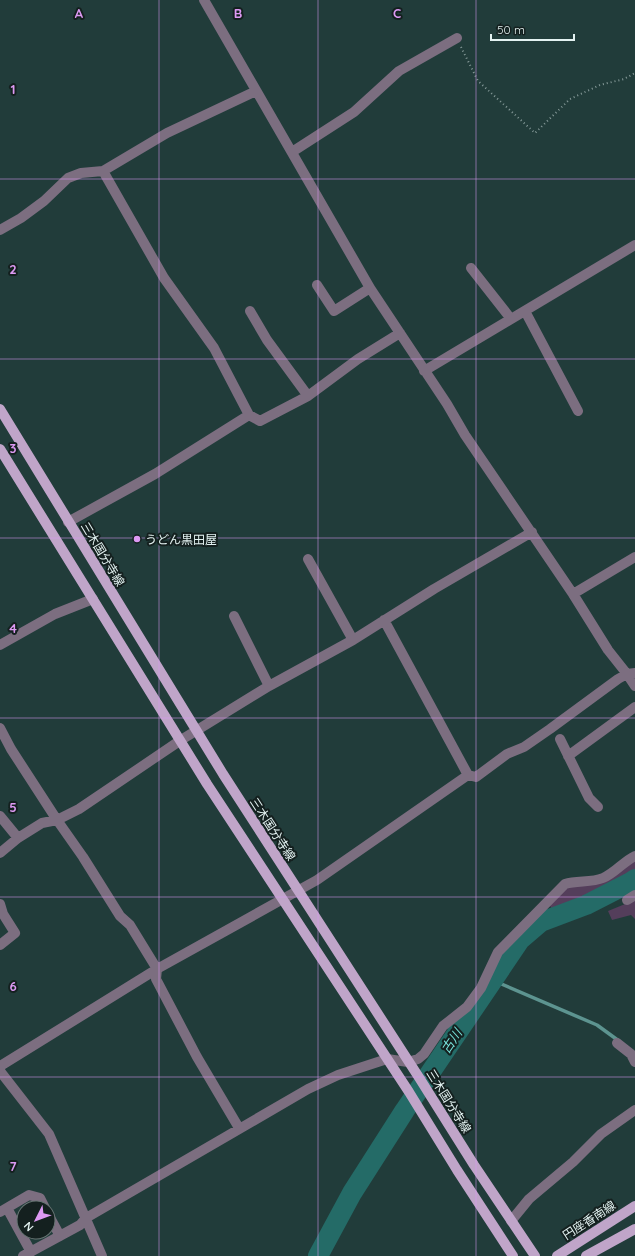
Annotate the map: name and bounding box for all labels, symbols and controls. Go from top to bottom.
text: A [75,5,84,21]
text: B [234,5,242,21]
text: C [393,5,401,21]
scale bar [491,16,574,42]
text: 50 m [497,22,525,37]
text: 1 [10,81,16,97]
text: 2 [9,261,17,277]
text: 3 [10,440,17,456]
street label: 三木国分寺線 [78,519,128,589]
place label: うどん黒田屋 [145,532,217,547]
marker: うどん黒田屋 [132,534,142,544]
text: 4 [9,620,17,636]
street label: 三木国分寺線 [247,795,299,863]
text: 5 [9,799,17,815]
text: 6 [9,978,17,994]
water label: 古川 [437,1024,466,1056]
street label: 三木国分寺線 [424,1066,474,1136]
text: 7 [9,1158,17,1174]
street label: 円座香南線 [560,1197,618,1243]
north arrow [16,1200,56,1240]
text: N [21,1219,36,1234]

